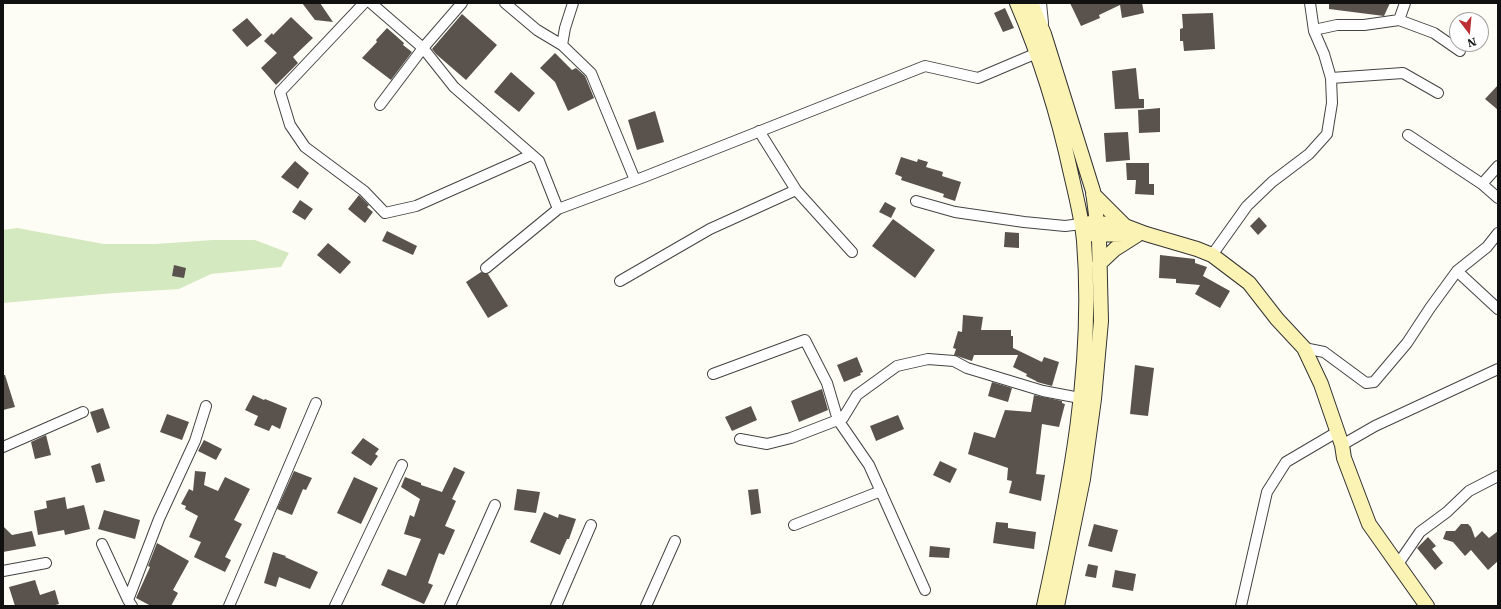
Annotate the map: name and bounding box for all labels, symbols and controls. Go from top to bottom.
north arrow [1449,12,1489,52]
text: N [1466,35,1478,51]

